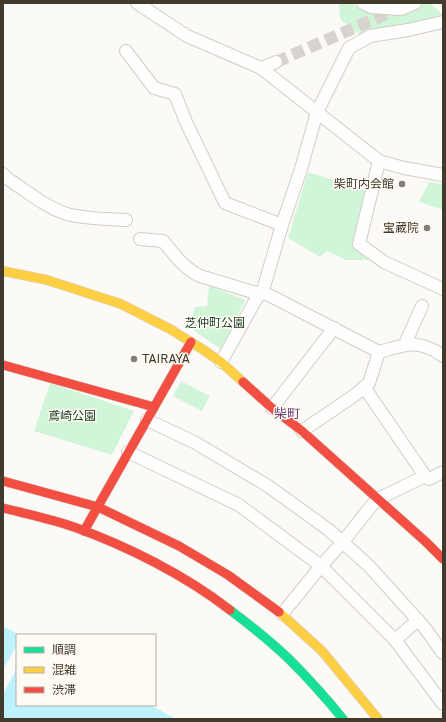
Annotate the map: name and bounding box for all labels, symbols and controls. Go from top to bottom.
place label: 柴町内会館 [334,176,394,191]
marker: 柴町内会館 [397,179,407,189]
place label: 宝蔵院 [383,220,419,235]
marker: 宝蔵院 [422,223,432,233]
park label: 芝仲町公園 [185,315,245,330]
place label: TAIRAYA [142,351,190,366]
marker: TAIRAYA [129,354,139,364]
district label: 柴町 [274,405,300,421]
park label: 鳶崎公園 [48,408,96,423]
legend [16,634,156,706]
text: 順調 [52,642,76,657]
text: 混雑 [52,662,76,677]
text: 渋滞 [52,682,76,697]

